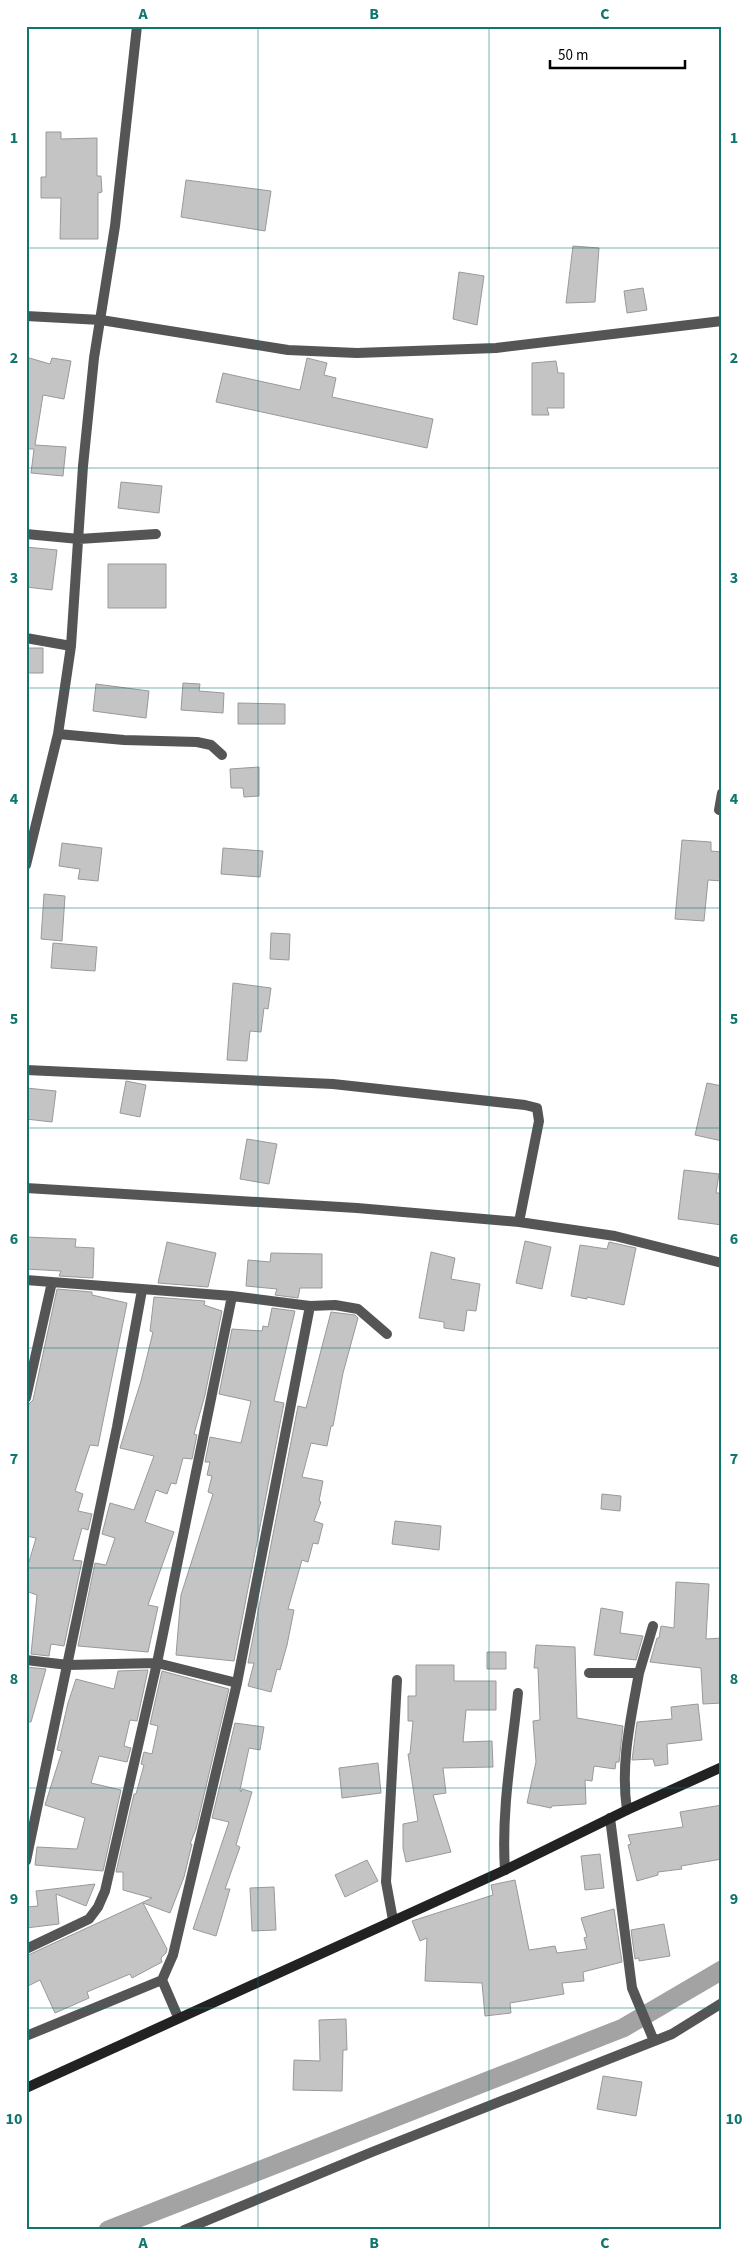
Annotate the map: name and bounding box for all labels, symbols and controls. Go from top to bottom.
text: A [137,3,148,25]
text: B [369,3,379,25]
text: C [600,3,610,25]
scale bar [550,38,686,70]
text: 50 m [558,45,588,66]
text: 1 [10,127,18,149]
text: 1 [730,127,738,149]
text: 2 [10,347,18,369]
text: 2 [730,347,738,369]
text: 3 [10,567,18,589]
text: 3 [730,567,738,589]
text: 4 [10,788,19,810]
text: 4 [730,788,739,810]
text: 5 [10,1008,18,1030]
text: 5 [730,1008,738,1030]
text: 6 [10,1228,18,1250]
text: 6 [730,1228,738,1250]
text: 7 [10,1448,18,1470]
text: 7 [730,1448,738,1470]
text: 8 [10,1668,18,1690]
text: 8 [730,1668,738,1690]
text: 9 [10,1888,18,1910]
text: 9 [730,1888,738,1910]
text: 10 [6,2108,22,2130]
text: 10 [726,2108,742,2130]
text: A [137,2232,148,2254]
text: B [369,2232,379,2254]
text: C [600,2232,610,2254]

